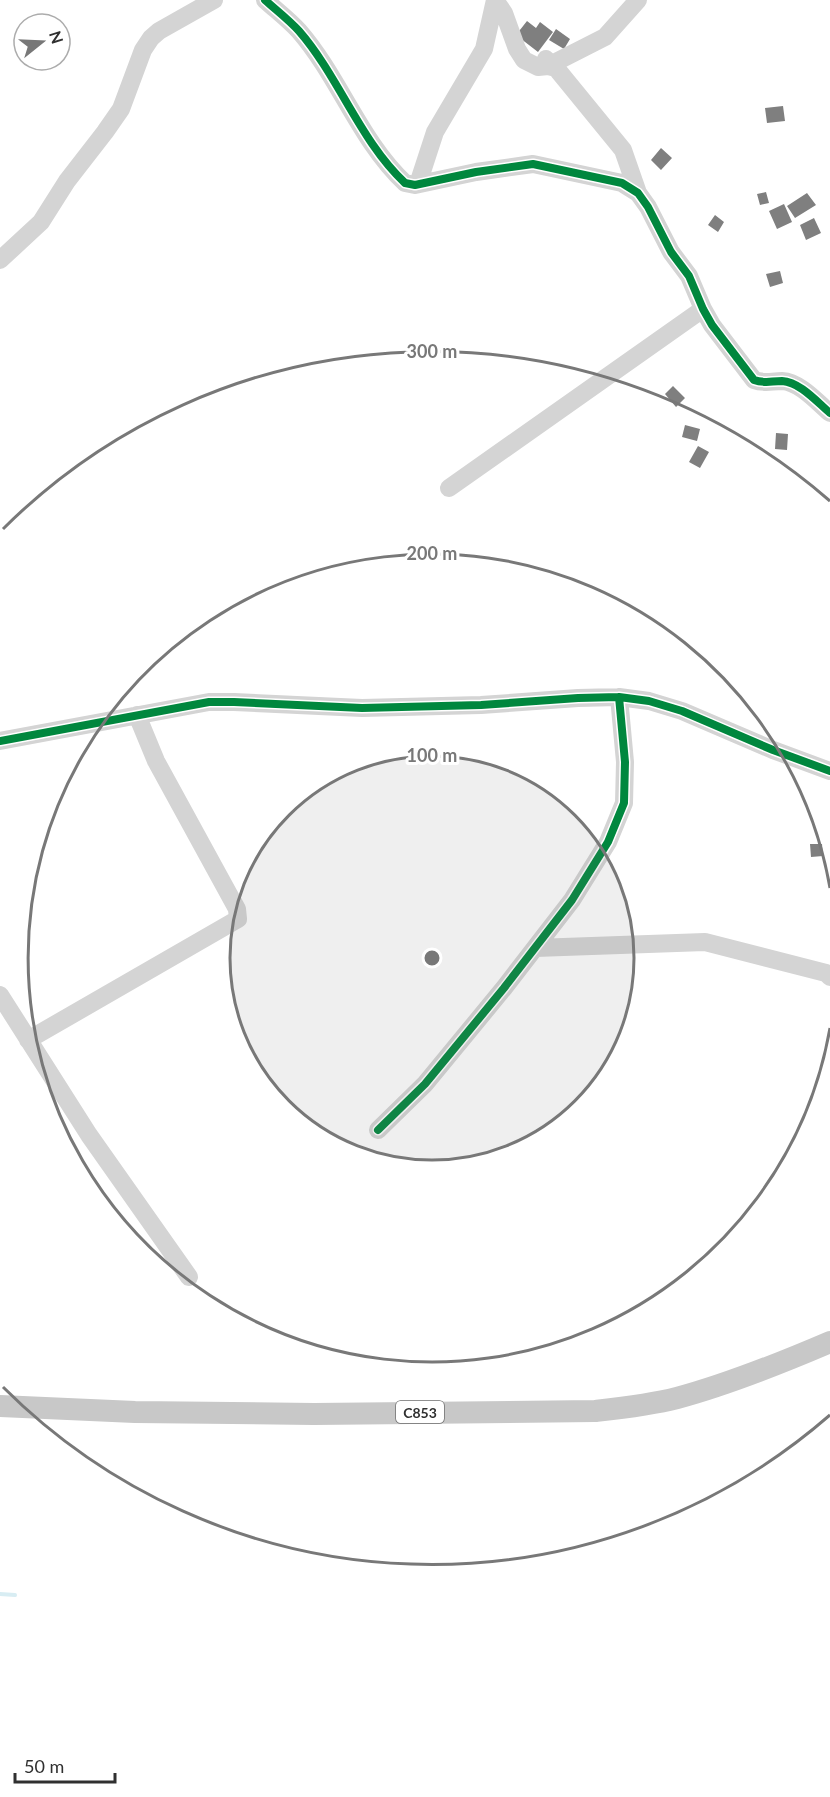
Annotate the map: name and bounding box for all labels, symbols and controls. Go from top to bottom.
north arrow [12,12,72,72]
text: N [46,28,68,46]
text: 300 m [407,340,457,362]
text: 200 m [407,542,457,564]
text: 100 m [407,744,457,766]
centre of rings [422,948,442,968]
road number: C853 [396,1401,444,1423]
scale bar [15,1746,116,1784]
text: 50 m [24,1755,64,1777]

